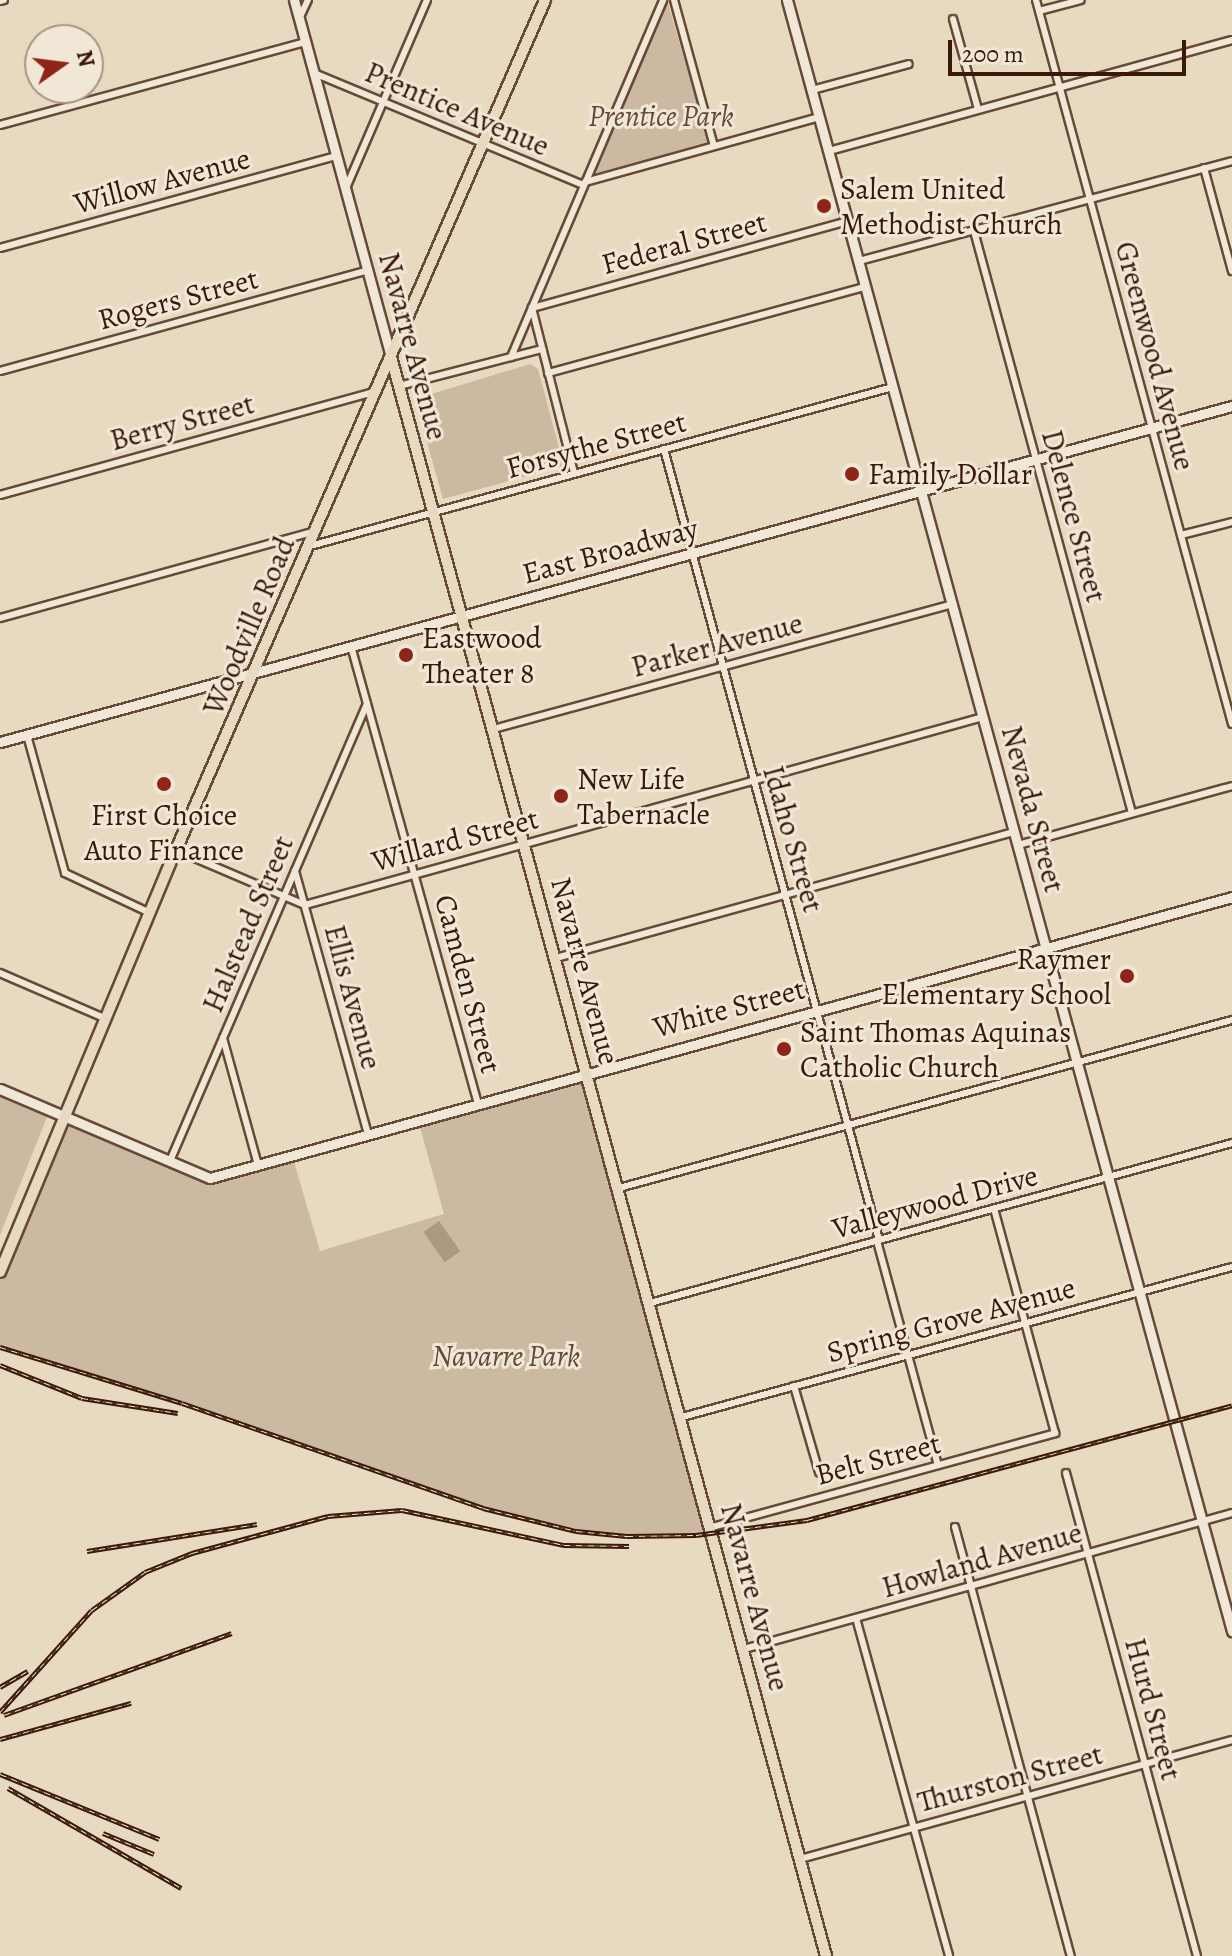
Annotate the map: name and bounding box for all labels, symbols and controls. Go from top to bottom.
north arrow [24,24,104,104]
scale bar [952,24,1190,74]
text: 200 m [962,38,1024,70]
text: N [69,47,102,70]
street label: Prentice Avenue [359,54,555,164]
park label: Prentice Park [588,98,734,134]
street label: Willow Avenue [70,140,254,222]
place label: Salem United Methodist Church [840,171,1063,242]
marker: Salem United Methodist Church [815,197,833,215]
street label: Federal Street [598,204,770,282]
street label: Greenwood Avenue [1107,238,1203,474]
street label: Navarre Avenue [371,248,455,444]
street label: Rogers Street [94,260,262,338]
street label: Berry Street [106,386,258,458]
street label: Forsythe Street [502,404,690,486]
street label: Delence Street [1034,426,1114,606]
place label: Family Dollar [868,456,1032,492]
marker: Family Dollar [843,465,861,483]
street label: East Broadway [518,510,702,592]
street label: Woodville Road [195,532,303,720]
street label: Parker Avenue [627,605,807,685]
place label: Eastwood Theater 8 [422,620,542,690]
marker: Eastwood Theater 8 [397,646,415,664]
street label: Nevada Street [993,722,1073,896]
place label: New Life Tabernacle [577,761,710,832]
street label: Idaho Street [755,761,831,917]
marker: First Choice Auto Finance [155,775,173,793]
marker: New Life Tabernacle [552,787,570,805]
place label: First Choice Auto Finance [84,797,244,868]
street label: Willard Street [368,801,542,879]
street label: Halstead Street [195,830,301,1018]
street label: Navarre Avenue [543,873,627,1069]
street label: Camden Street [427,891,509,1077]
street label: Ellis Avenue [316,921,390,1073]
place label: Raymer Elementary School [881,941,1111,1012]
marker: Raymer Elementary School [1118,967,1136,985]
street label: White Street [649,971,809,1045]
place label: Saint Thomas Aquinas Catholic Church [800,1014,1071,1084]
marker: Saint Thomas Aquinas Catholic Church [775,1040,793,1058]
street label: Valleywood Drive [828,1157,1042,1247]
street label: Spring Grove Avenue [823,1270,1079,1370]
park label: Navarre Park [432,1338,580,1374]
street label: Belt Street [812,1425,944,1493]
street label: Navarre Avenue [713,1499,797,1695]
street label: Howland Avenue [878,1514,1086,1606]
street label: Hurd Street [1117,1634,1189,1784]
street label: Thurston Street [913,1736,1107,1820]

